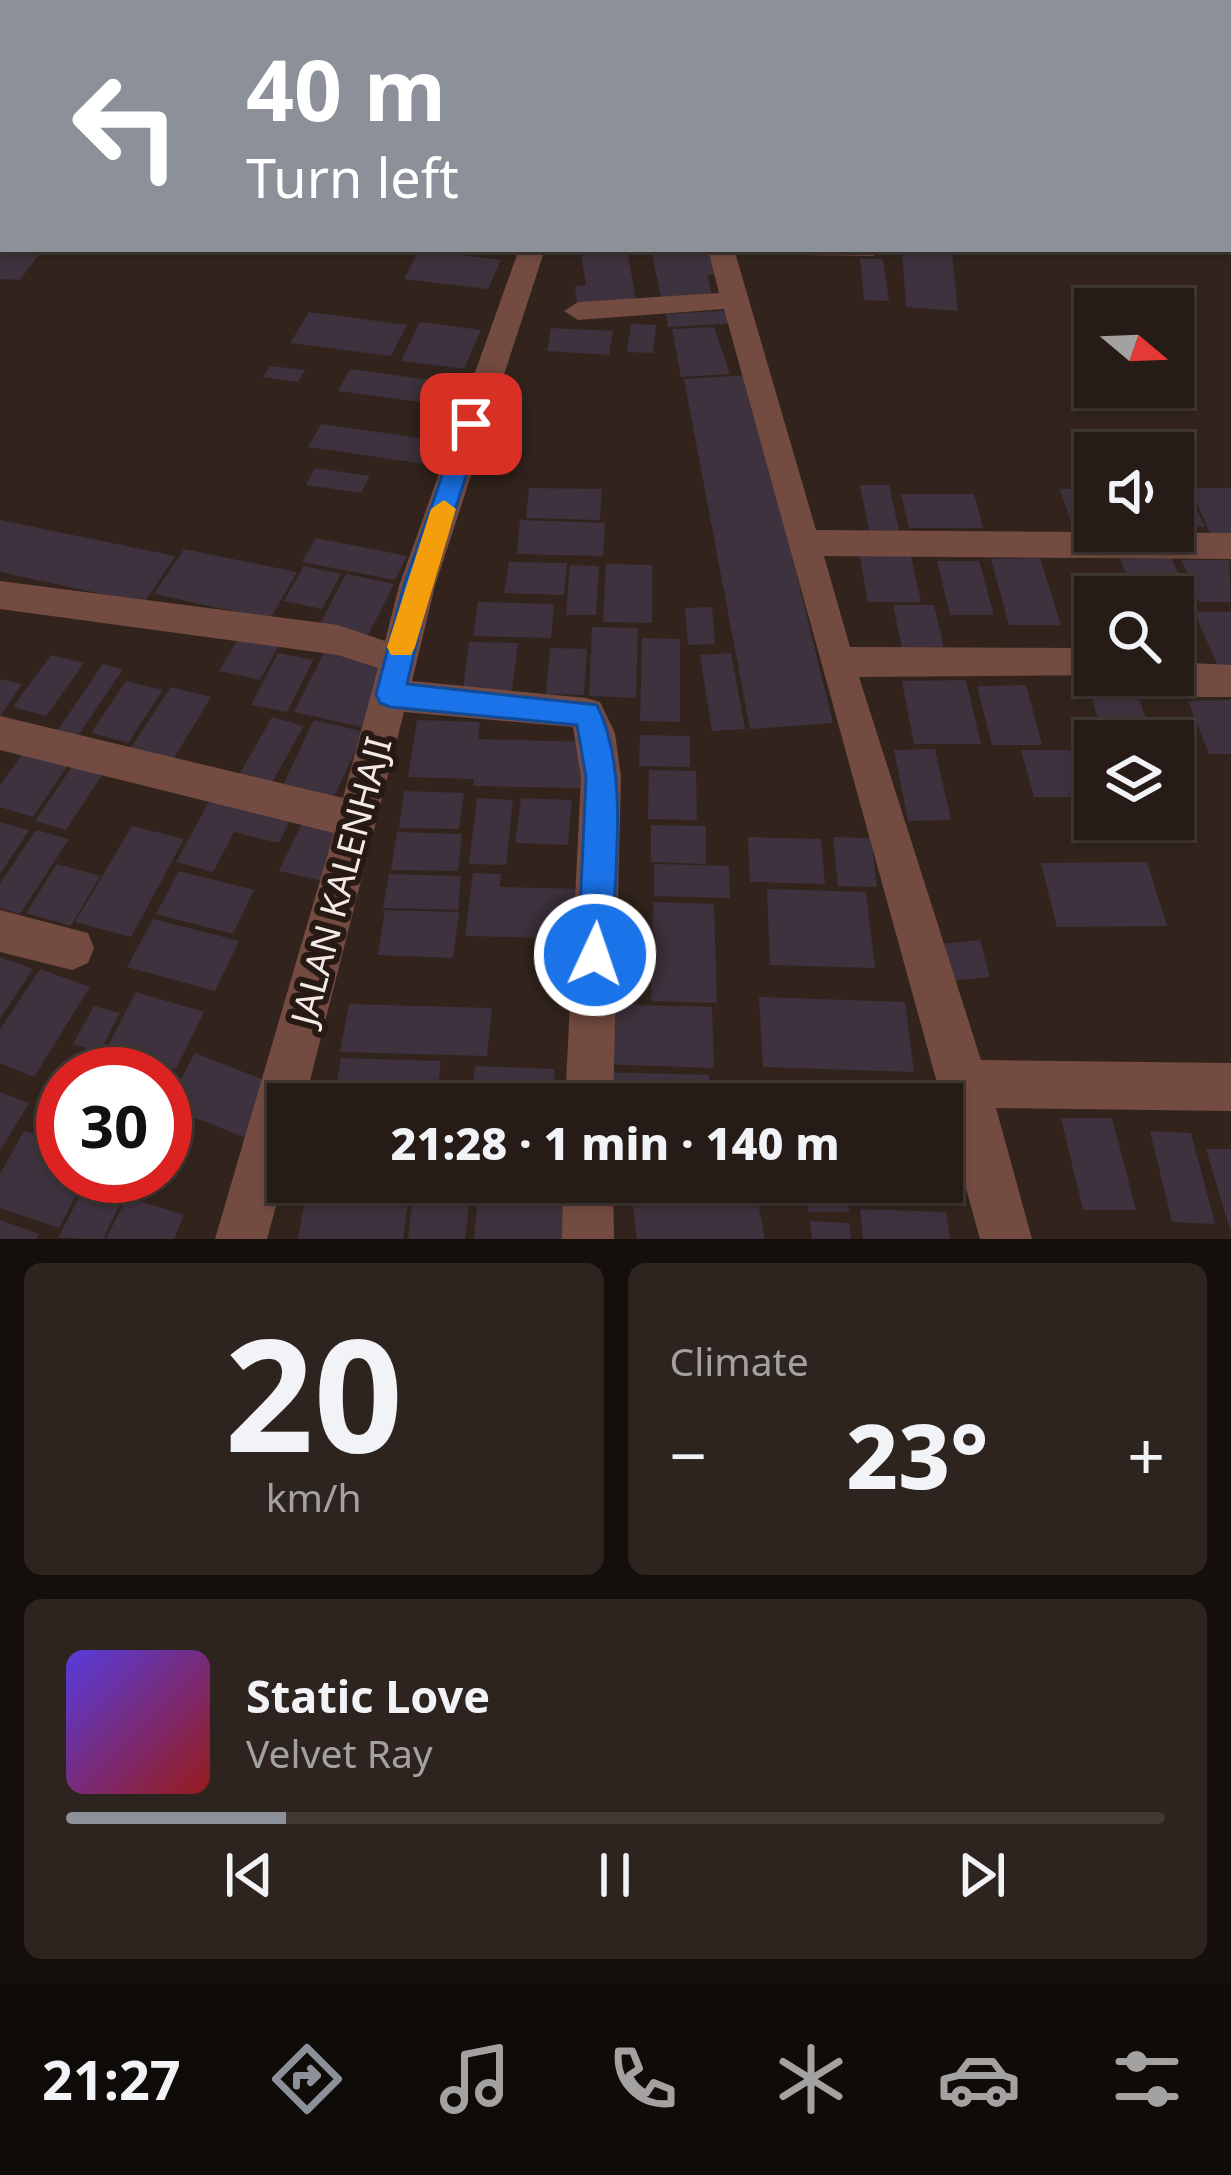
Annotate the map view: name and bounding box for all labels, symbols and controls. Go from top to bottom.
text: 40 m [246,31,446,146]
icon: left [48,48,204,204]
text: Turn left [246,140,459,214]
north arrow [1074,288,1194,408]
map controls [1074,288,1194,840]
pin [420,373,522,475]
icon: arrive [438,391,504,457]
button: sound [1074,432,1194,552]
button: search [1074,576,1194,696]
button: layers [1074,720,1194,840]
street label: JALAN KALENHAJI [278,731,403,1033]
position arrow [532,892,658,1018]
speed limit sign: 30 [36,1047,192,1203]
text: 21:28 · 1 min · 140 m [390,1112,840,1173]
text: 20 [225,1285,403,1498]
text: Climate [670,1334,809,1387]
text: 23° [846,1393,988,1515]
text: − [670,1409,707,1499]
text: + [1127,1409,1165,1499]
text: km/h [266,1470,362,1523]
text: Static Love [246,1665,490,1726]
text: Velvet Ray [246,1726,433,1779]
icon: previous [216,1842,282,1908]
icon: pause [582,1842,648,1908]
icon: next [949,1842,1015,1908]
icon: directions [265,2037,349,2121]
icon: music [433,2037,517,2121]
icon: phone [601,2037,685,2121]
icon: climate [769,2037,853,2121]
icon: car [937,2037,1021,2121]
icon: filters [1105,2037,1189,2121]
text: 21:27 [42,2042,181,2116]

